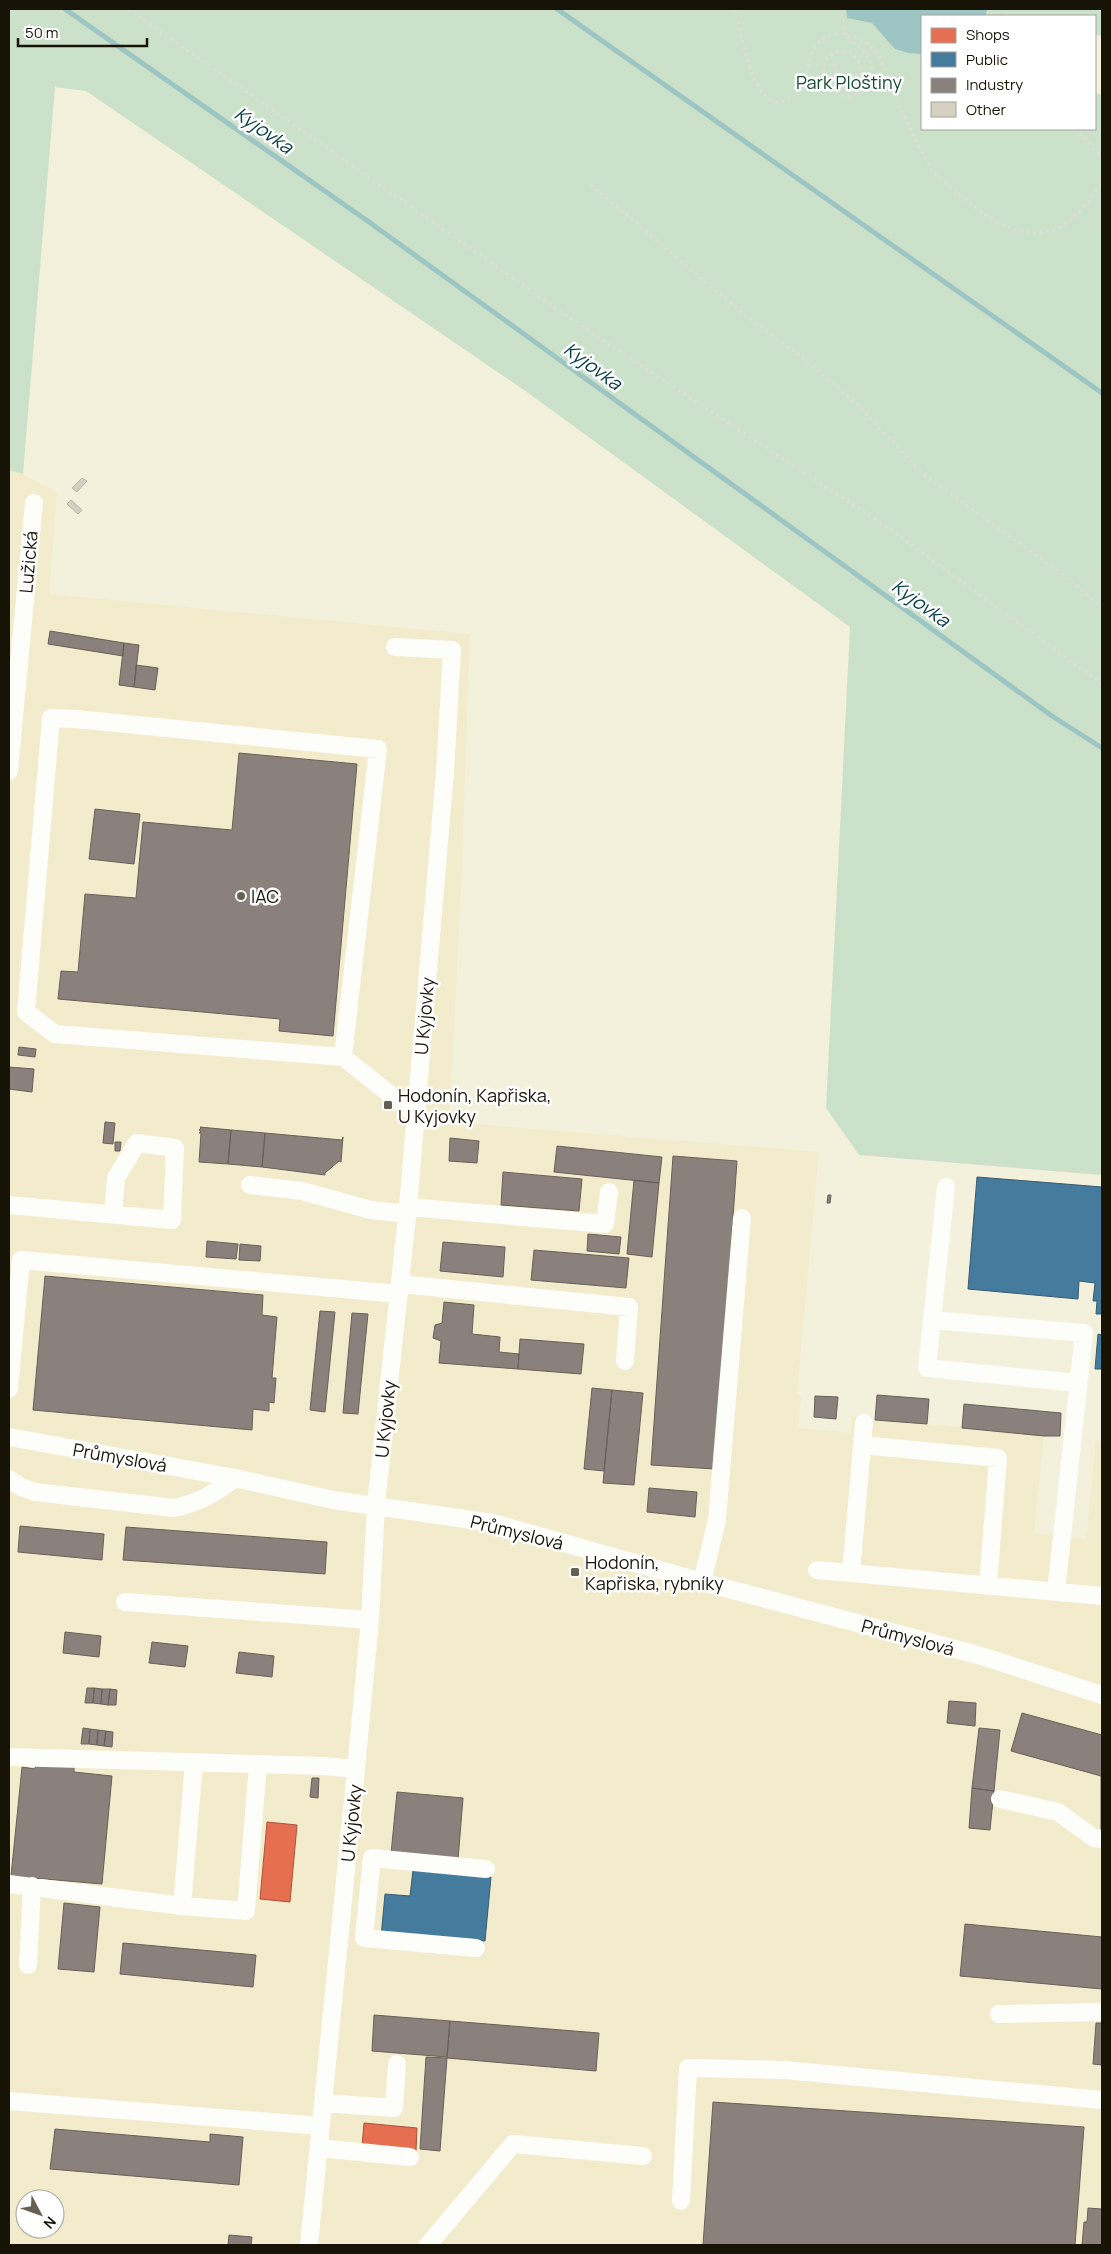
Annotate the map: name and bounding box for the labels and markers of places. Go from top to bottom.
place label: IAC [251,884,279,908]
marker: IAC [235,890,247,902]
place label: Hodonín, Kapřiska, U Kyjovky [398,1083,551,1128]
marker: Hodonín, Kapřiska, U Kyjovky [382,1099,394,1111]
place label: Hodonín, Kapřiska, rybníky [585,1550,724,1595]
marker: Hodonín, Kapřiska, rybníky [569,1566,581,1578]

